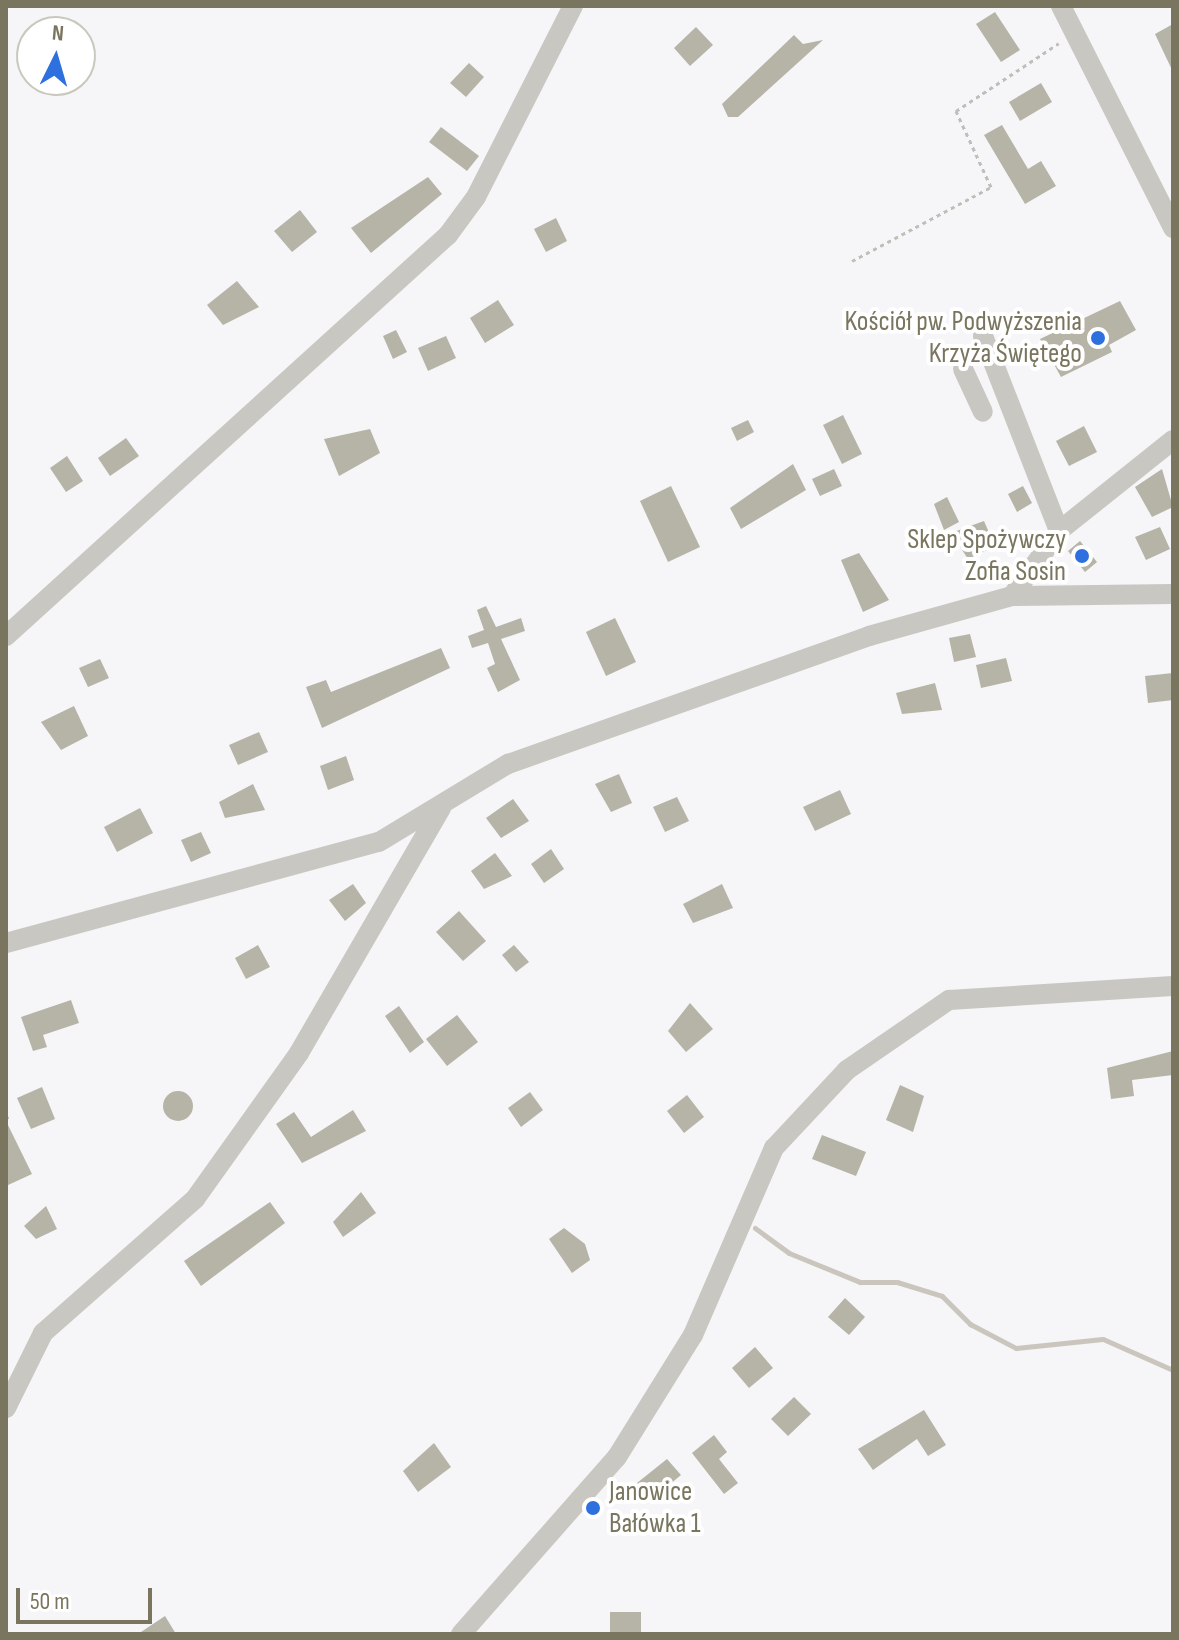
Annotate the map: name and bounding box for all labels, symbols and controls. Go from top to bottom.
north arrow [16,16,96,96]
text: N [51,20,65,48]
place label: Kościół pw. Podwyższenia Krzyża Świętego [845,305,1082,371]
marker: Kościół pw. Podwyższenia Krzyża Świętego [1089,329,1107,347]
place label: Sklep Spożywczy Zofia Sosin [907,523,1066,589]
marker: Sklep Spożywczy Zofia Sosin [1073,547,1091,565]
place label: Janowice Bałówka 1 [609,1475,701,1541]
marker: Janowice Bałówka 1 [584,1499,602,1517]
scale bar [20,1572,156,1622]
text: 50 m [30,1587,70,1616]

